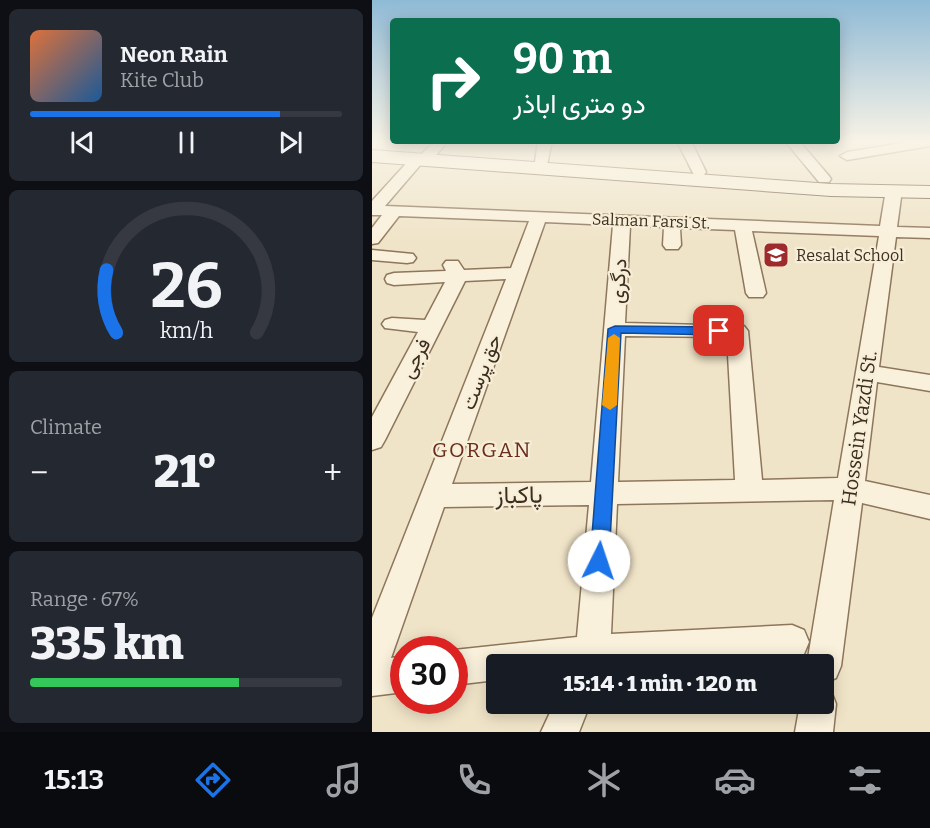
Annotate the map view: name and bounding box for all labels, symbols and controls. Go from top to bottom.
text: 90 m [513,34,612,84]
text: Neon Rain [120,41,228,68]
icon: right [414,42,492,120]
text: Kite Club [120,68,204,92]
text: دو متری اباذر [513,88,646,120]
icon: previous [66,126,99,159]
icon: pause [170,126,203,159]
icon: next [274,126,307,159]
street label: Salman Farsi St. [592,209,710,233]
school or university icon: Resalat School [761,240,791,270]
place label: Resalat School [796,246,904,265]
text: 26 [150,249,222,324]
street label: درگری [604,258,633,304]
pin [693,305,744,356]
icon: arrive [702,314,735,347]
text: km/h [159,318,213,344]
street label: حق پرست [456,331,508,414]
street label: فرجی [395,334,436,383]
street label: Hossein Yazdi St. [836,349,882,507]
text: Climate [30,415,102,439]
district label: GORGAN [432,437,532,463]
text: 21° [154,445,218,499]
text: − [30,453,48,493]
text: + [323,453,342,493]
street label: پاکباز [494,481,543,511]
position arrow [567,529,631,593]
text: Range · 67% [30,587,139,611]
text: 335 km [30,617,184,671]
speed limit sign: 30 [390,636,468,714]
text: 15:14 · 1 min · 120 m [563,670,757,697]
icon: directions [192,759,234,801]
icon: music [323,759,365,801]
icon: phone [453,759,495,801]
icon: climate [583,759,625,801]
icon: car [714,759,756,801]
icon: filters [844,759,886,801]
text: 15:13 [44,764,104,796]

